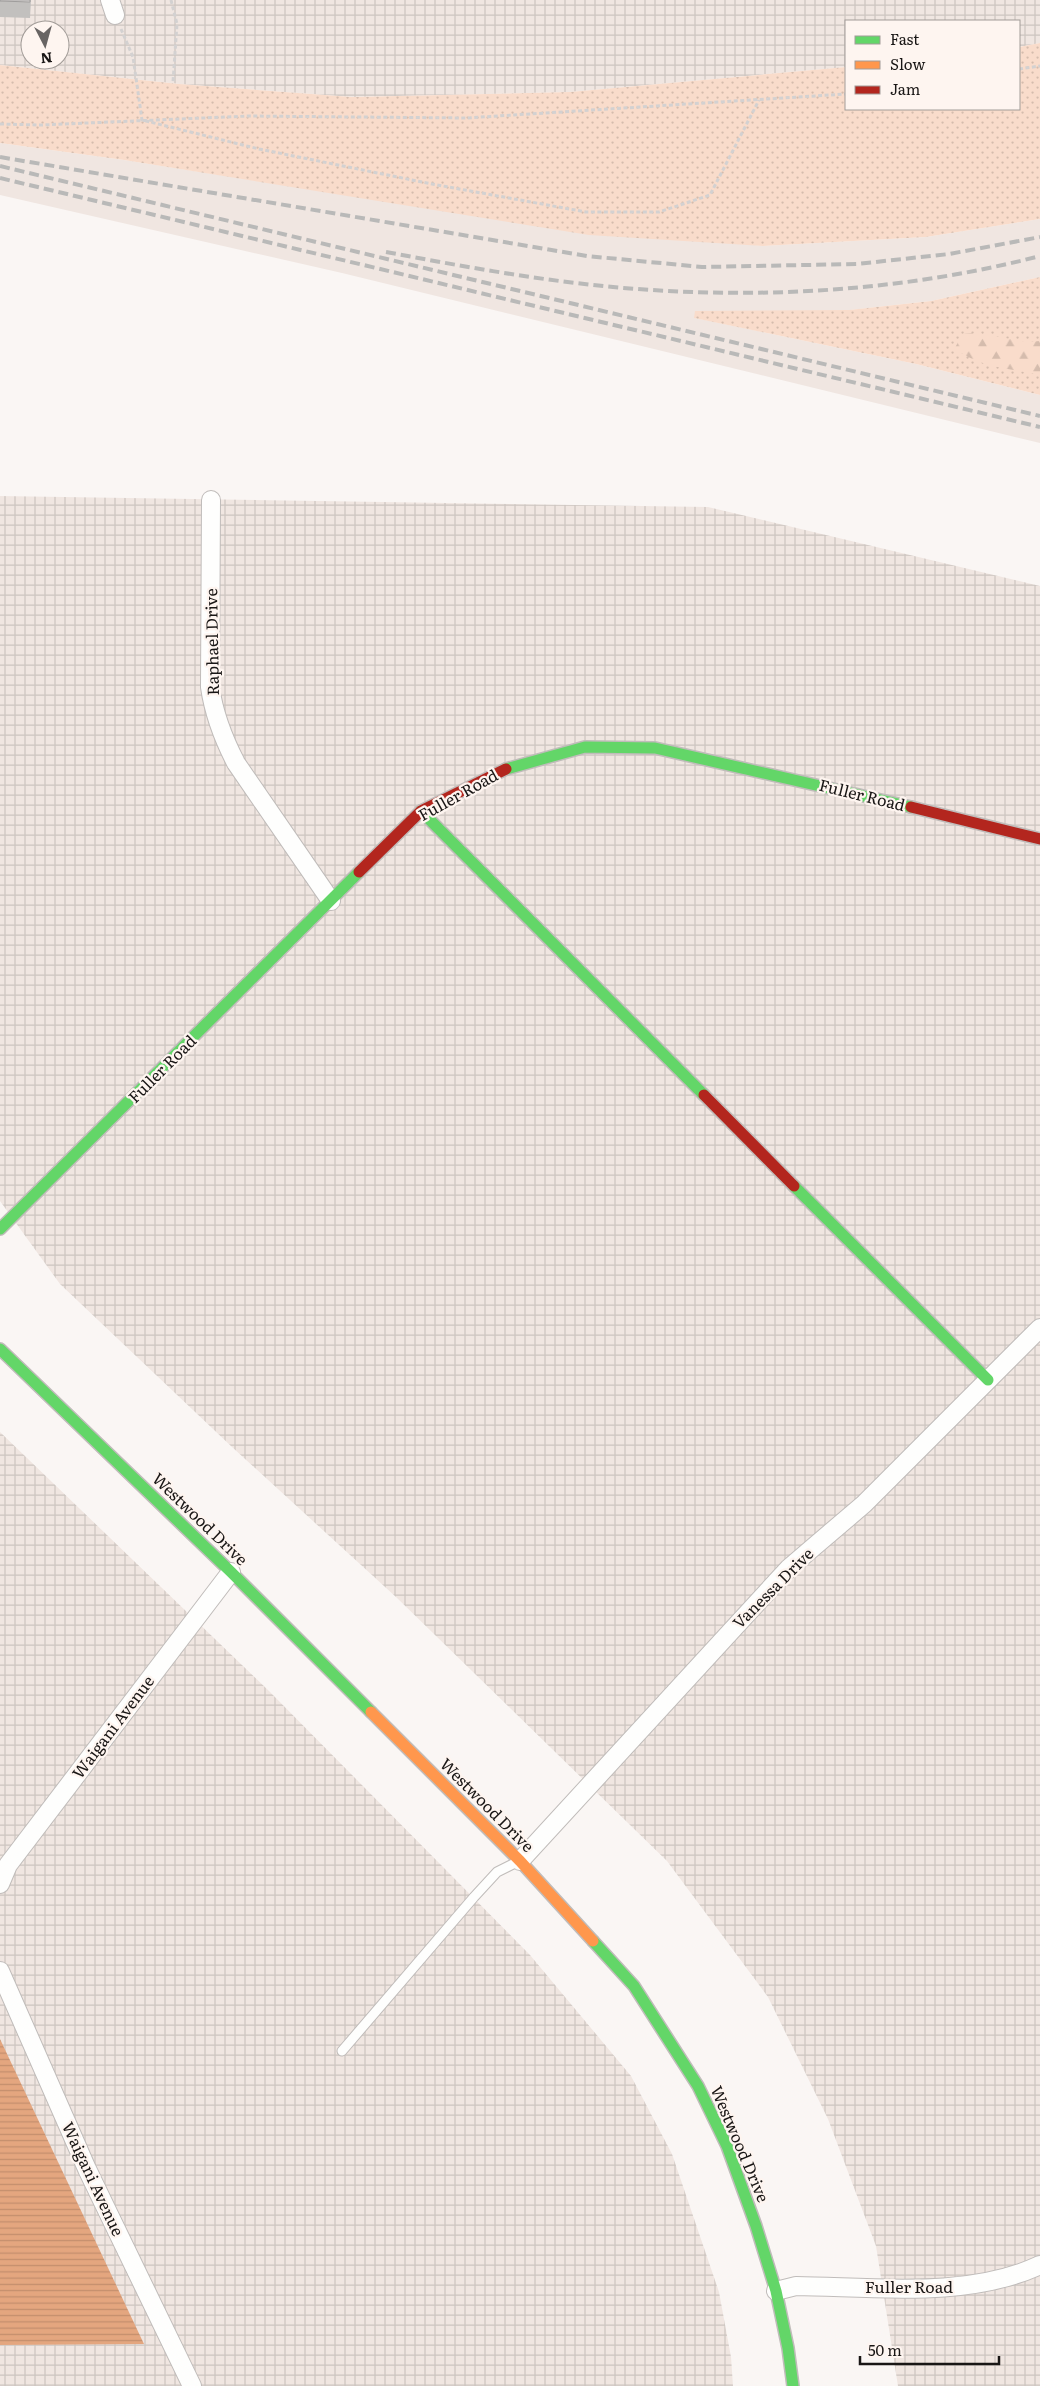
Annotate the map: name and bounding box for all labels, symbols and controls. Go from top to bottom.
north arrow [20,20,70,70]
legend [845,20,1020,110]
text: Fast [890,27,919,50]
text: N [39,48,53,70]
text: Slow [890,52,925,75]
text: Jam [890,77,921,100]
street label: Raphael Drive [198,588,224,696]
street label: Fuller Road [413,762,502,826]
street label: Fuller Road [817,772,908,816]
street label: Fuller Road [122,1029,201,1108]
street label: Westwood Drive [148,1466,254,1570]
street label: Vanessa Drive [726,1541,818,1633]
street label: Waigani Avenue [65,1670,159,1783]
street label: Westwood Drive [435,1752,540,1857]
street label: Westwood Drive [706,2082,776,2206]
street label: Waigani Avenue [57,2117,131,2240]
street label: Fuller Road [865,2274,953,2298]
scale bar [860,2334,999,2366]
text: 50 m [868,2338,902,2361]

